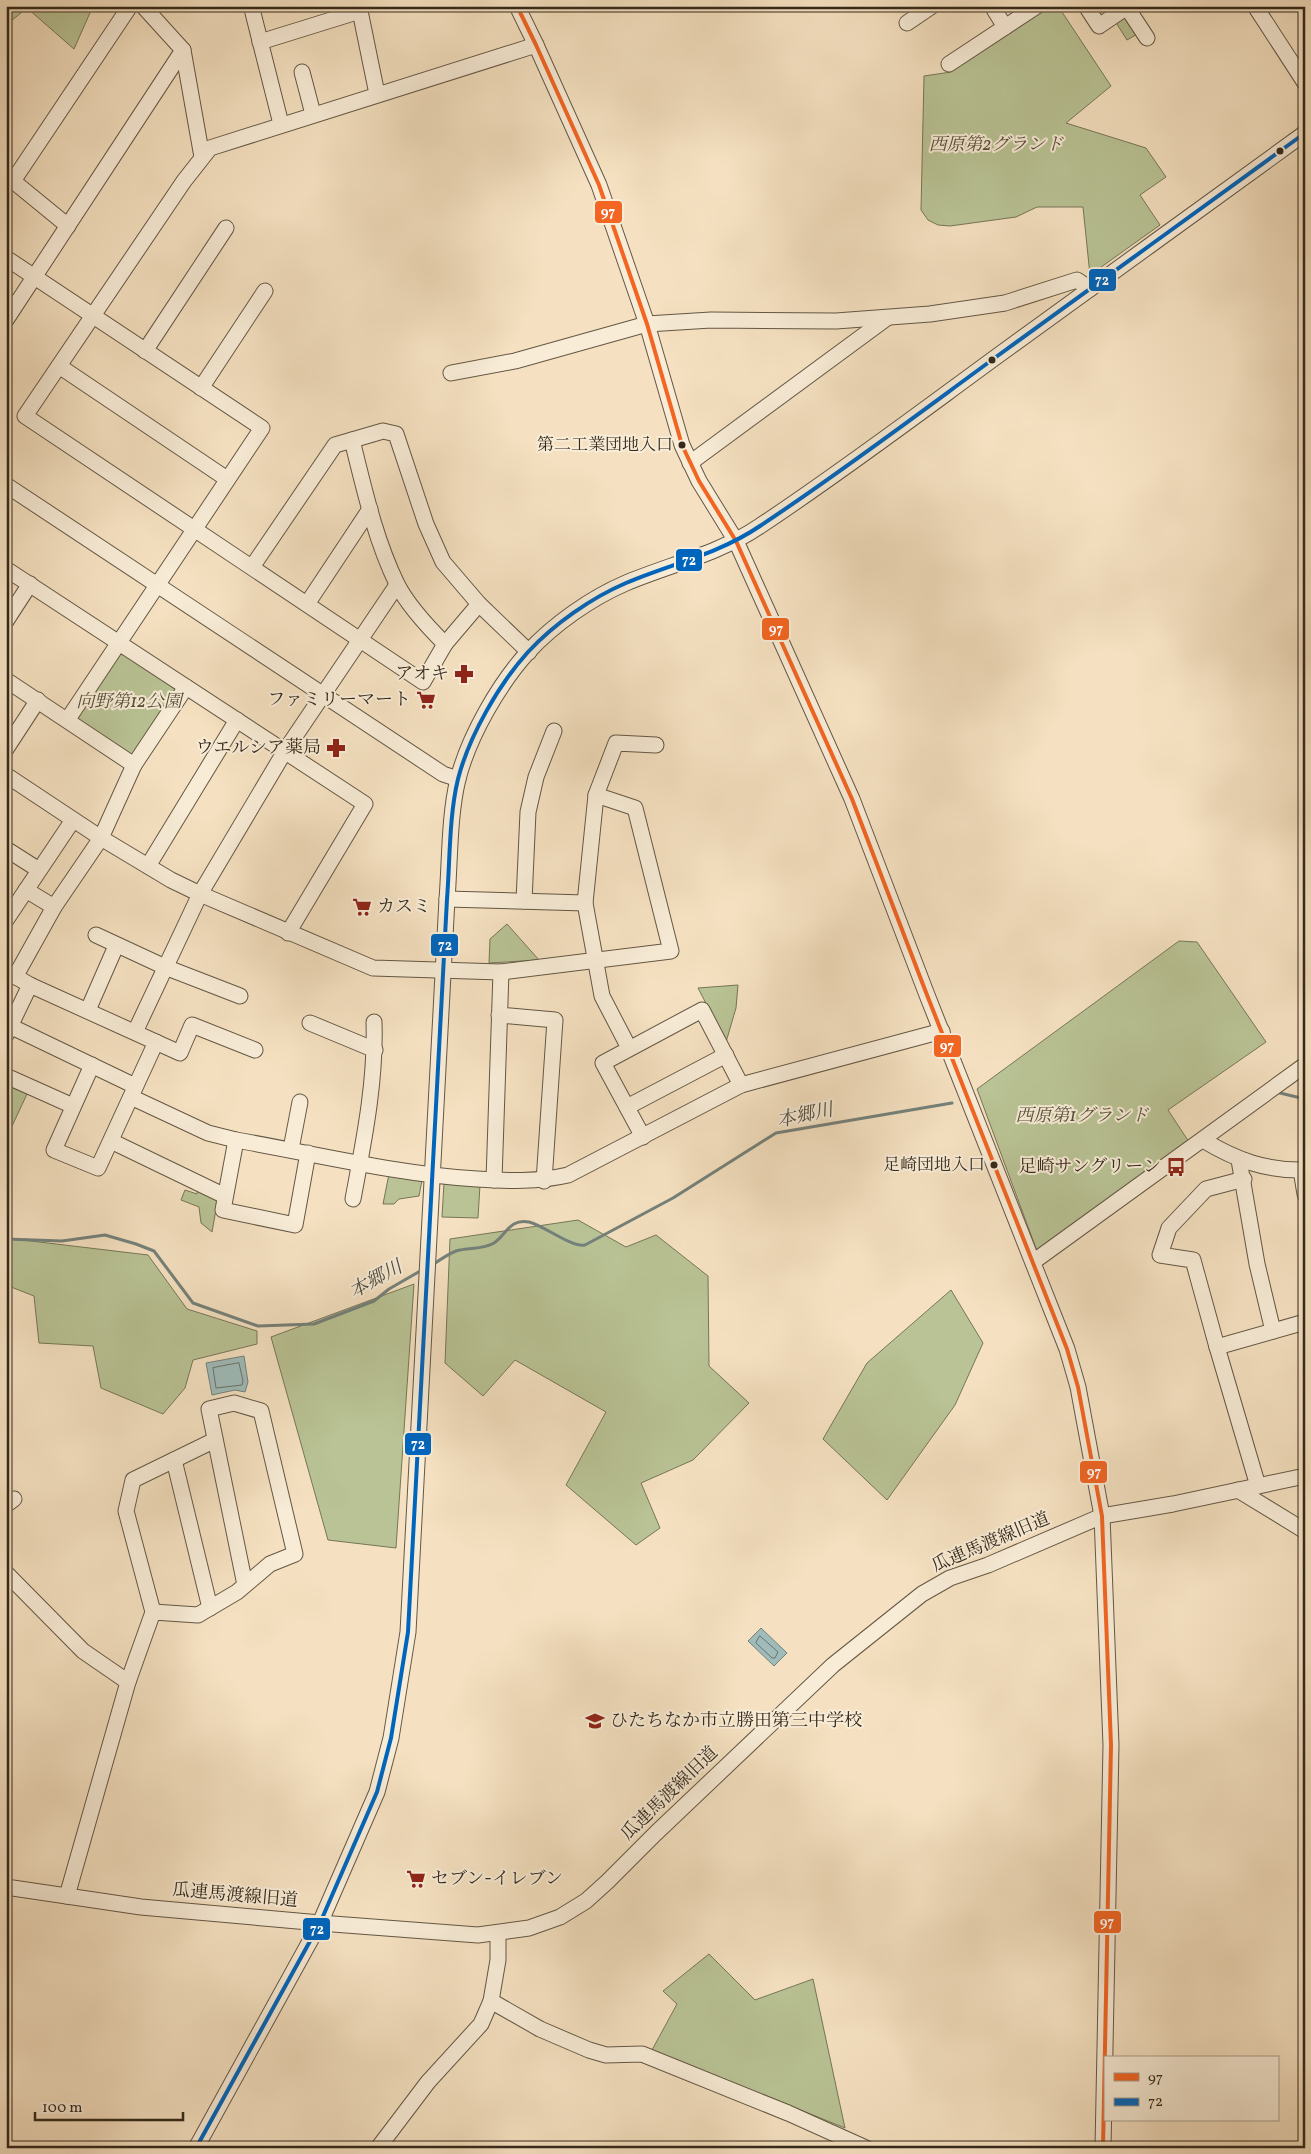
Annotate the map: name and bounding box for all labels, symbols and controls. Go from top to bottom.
park label: 西原第2グランド [929,133,1064,158]
unlabelled marker [1275,146,1285,156]
line badge: 97 [594,200,623,224]
text: 97 [601,204,616,223]
line badge: 72 [1088,268,1117,292]
text: 72 [1095,272,1109,291]
unlabelled marker [987,355,997,365]
place label: 第二工業団地入口 [537,434,673,457]
marker: 第二工業団地入口 [677,440,687,450]
line badge: 72 [675,548,703,572]
text: 72 [682,552,696,571]
line badge: 97 [761,617,790,641]
text: 97 [769,621,784,640]
place label: アオキ [395,662,449,687]
pharmacy icon: アオキ [453,663,475,685]
place label: ファミリーマート [267,688,411,713]
supermarket icon: ファミリーマート [415,689,437,711]
park label: 向野第12公園 [76,690,185,715]
place label: ウエルシア薬局 [195,736,321,761]
pharmacy icon: ウエルシア薬局 [325,737,347,759]
place label: カスミ [377,895,431,920]
supermarket icon: カスミ [351,896,373,918]
line badge: 72 [430,933,459,957]
text: 72 [438,937,452,956]
line badge: 97 [933,1034,962,1058]
text: 97 [940,1038,955,1057]
water label: 本郷川 [774,1097,838,1135]
park label: 西原第1グランド [1016,1104,1149,1129]
place label: 足崎団地入口 [883,1154,985,1177]
place label: 足崎サングリーン [1019,1155,1161,1180]
bus stop icon: 足崎サングリーン [1165,1156,1187,1178]
marker: 足崎団地入口 [989,1160,999,1170]
water label: 本郷川 [345,1254,409,1305]
line badge: 72 [404,1432,432,1456]
text: 72 [411,1436,425,1455]
line badge: 97 [1079,1460,1108,1484]
text: 97 [1087,1464,1102,1483]
street label: 瓜連馬渡線旧道 [928,1507,1054,1579]
place label: ひたちなか市立勝田第三中学校 [610,1709,862,1734]
school or university icon: ひたちなか市立勝田第三中学校 [584,1710,606,1732]
street label: 瓜連馬渡線旧道 [616,1741,724,1847]
place label: セブン-イレブン [431,1867,563,1892]
supermarket icon: セブン-イレブン [405,1868,427,1890]
street label: 瓜連馬渡線旧道 [171,1878,299,1914]
line badge: 97 [1093,1910,1122,1934]
text: 97 [1100,1914,1115,1933]
line badge: 72 [302,1917,331,1941]
text: 72 [310,1921,324,1940]
legend [1104,2056,1278,2122]
text: 97 [1148,2068,1163,2089]
scale bar [35,2089,182,2121]
text: 72 [1148,2092,1163,2113]
text: 100 m [42,2098,82,2119]

